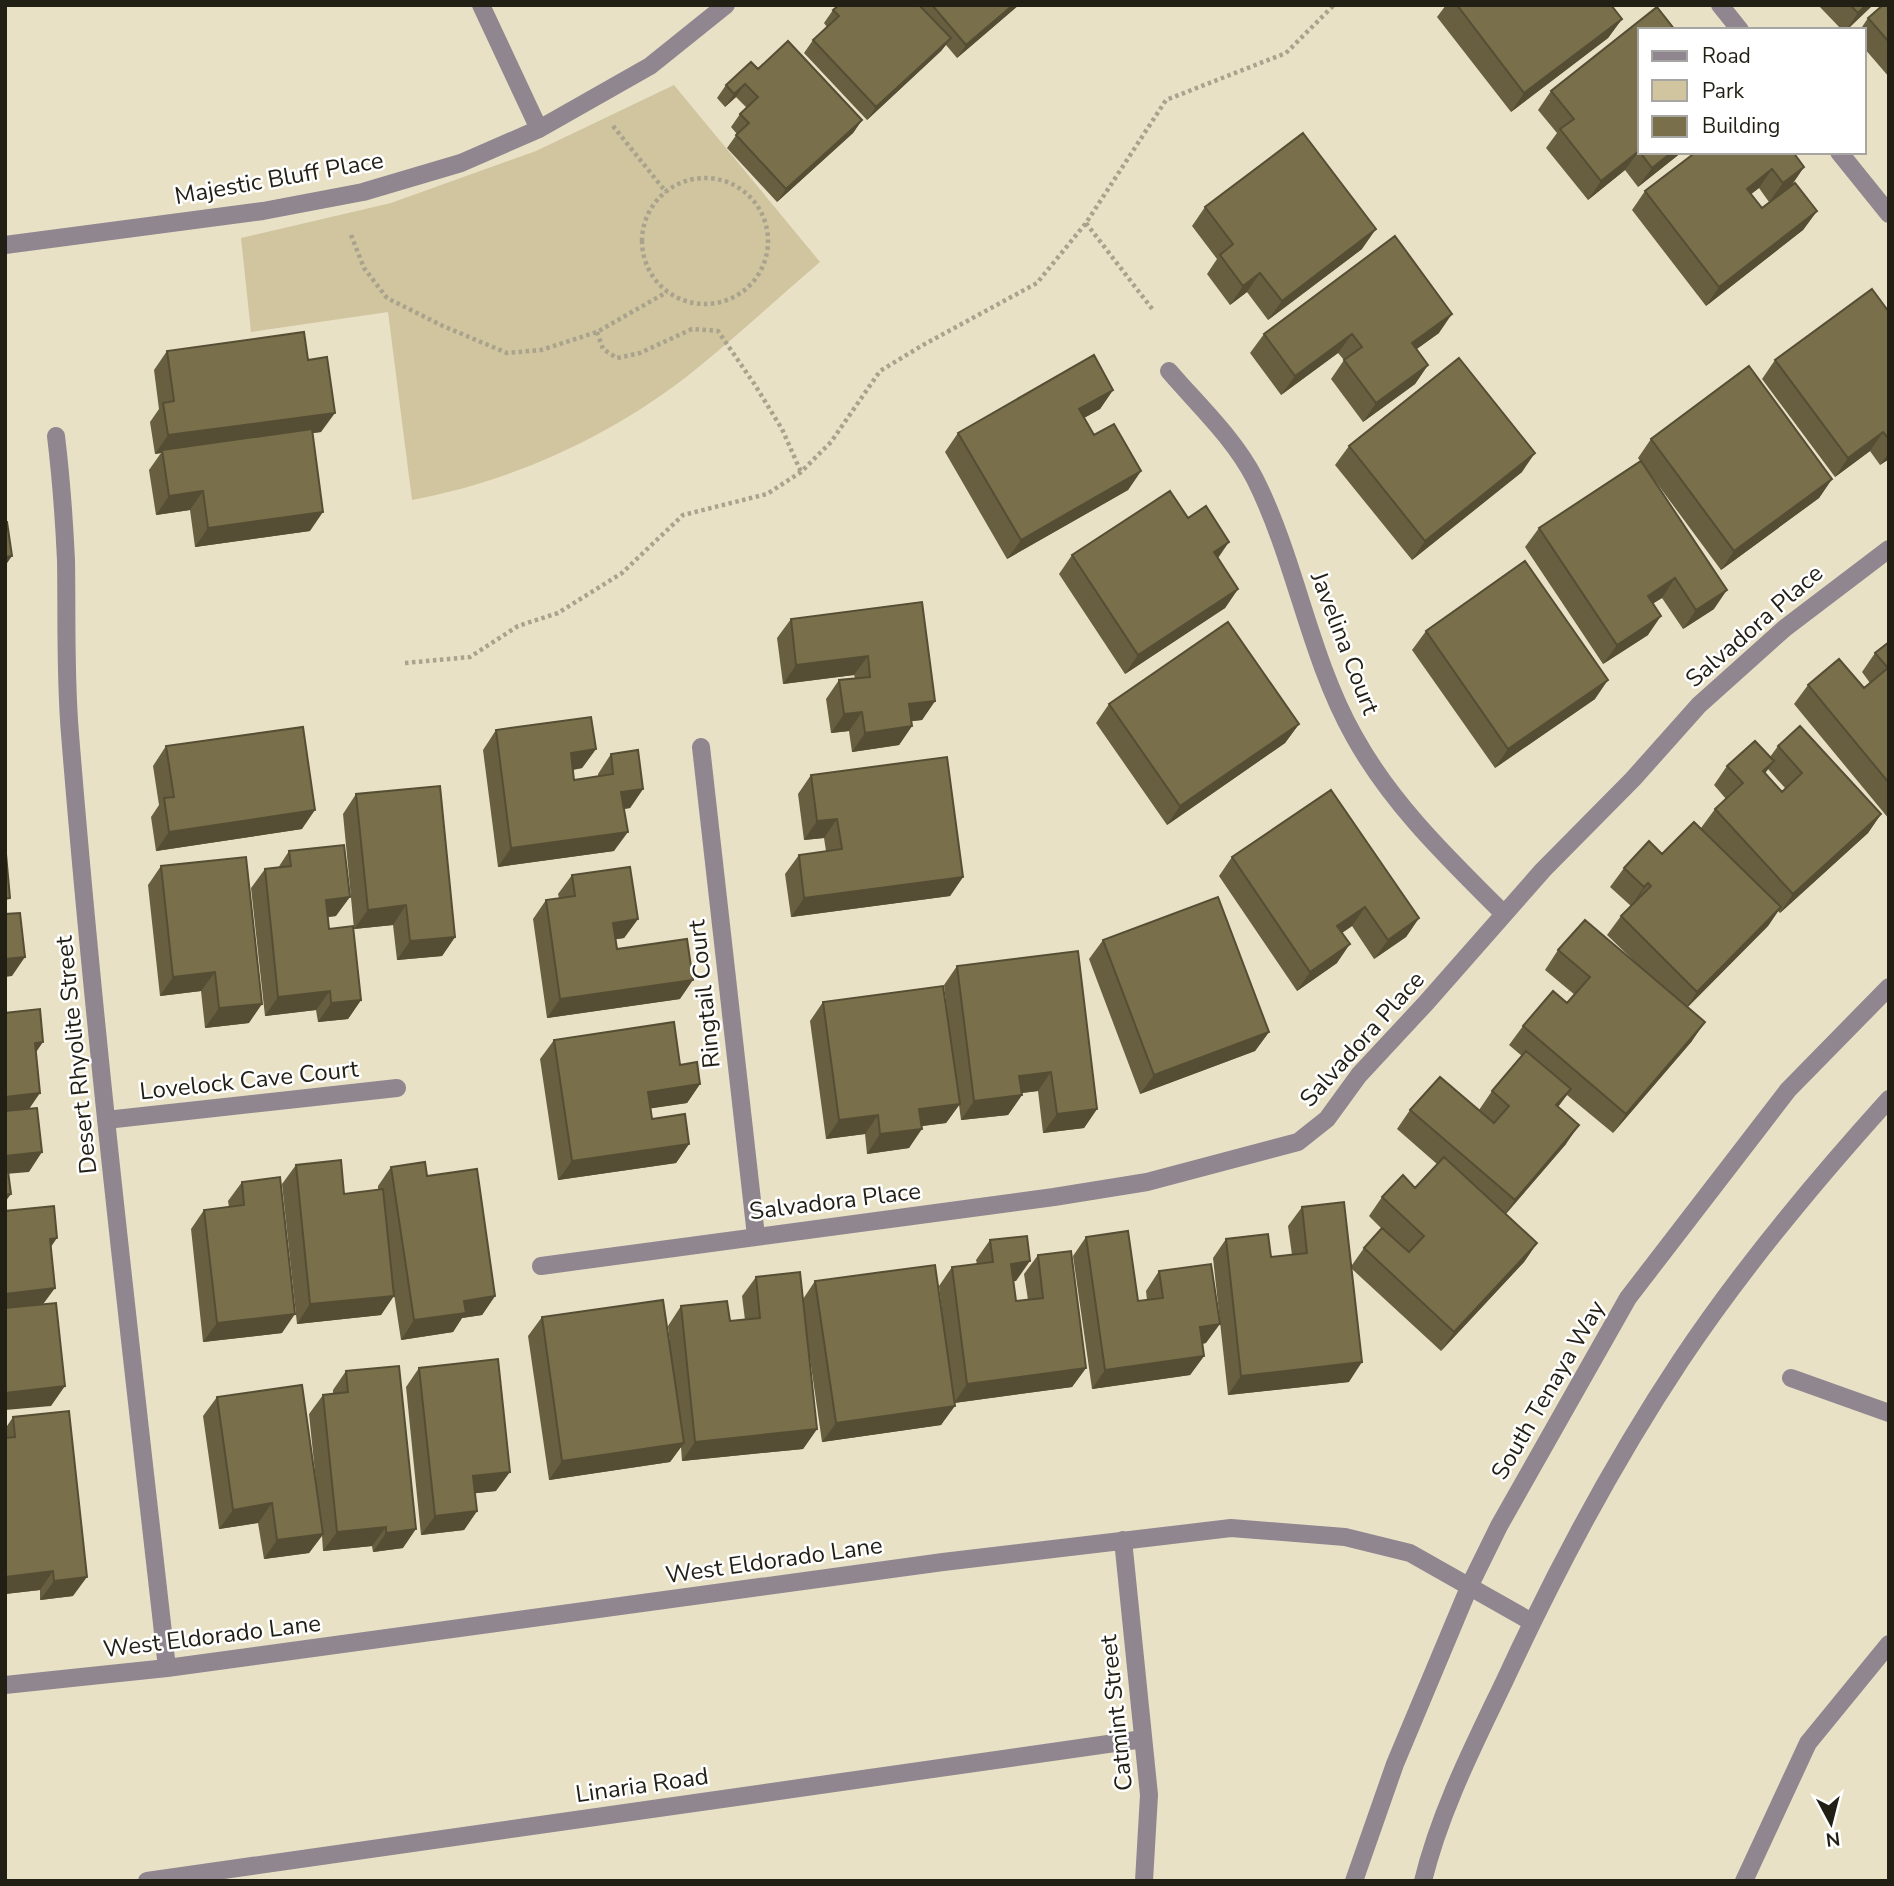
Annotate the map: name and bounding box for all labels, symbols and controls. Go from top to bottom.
legend [1638,28,1866,154]
text: Road [1702,42,1751,70]
text: Park [1702,77,1744,105]
text: Building [1702,112,1780,140]
street label: Majestic Bluff Place [172,144,386,212]
street label: Salvadora Place [1678,557,1830,695]
street label: Javelina Court [1303,566,1387,719]
street label: Ringtail Court [680,918,728,1070]
street label: Desert Rhyolite Street [48,934,104,1176]
street label: Salvadora Place [1292,964,1432,1114]
street label: Lovelock Cave Court [138,1053,361,1107]
street label: Salvadora Place [747,1175,923,1227]
street label: South Tenaya Way [1484,1294,1613,1486]
street label: West Eldorado Lane [663,1529,885,1591]
street label: West Eldorado Lane [101,1607,323,1665]
street label: Catmint Street [1092,1633,1140,1793]
street label: Linaria Road [574,1760,710,1810]
north arrow [1796,1788,1866,1858]
text: N [1824,1825,1842,1853]

